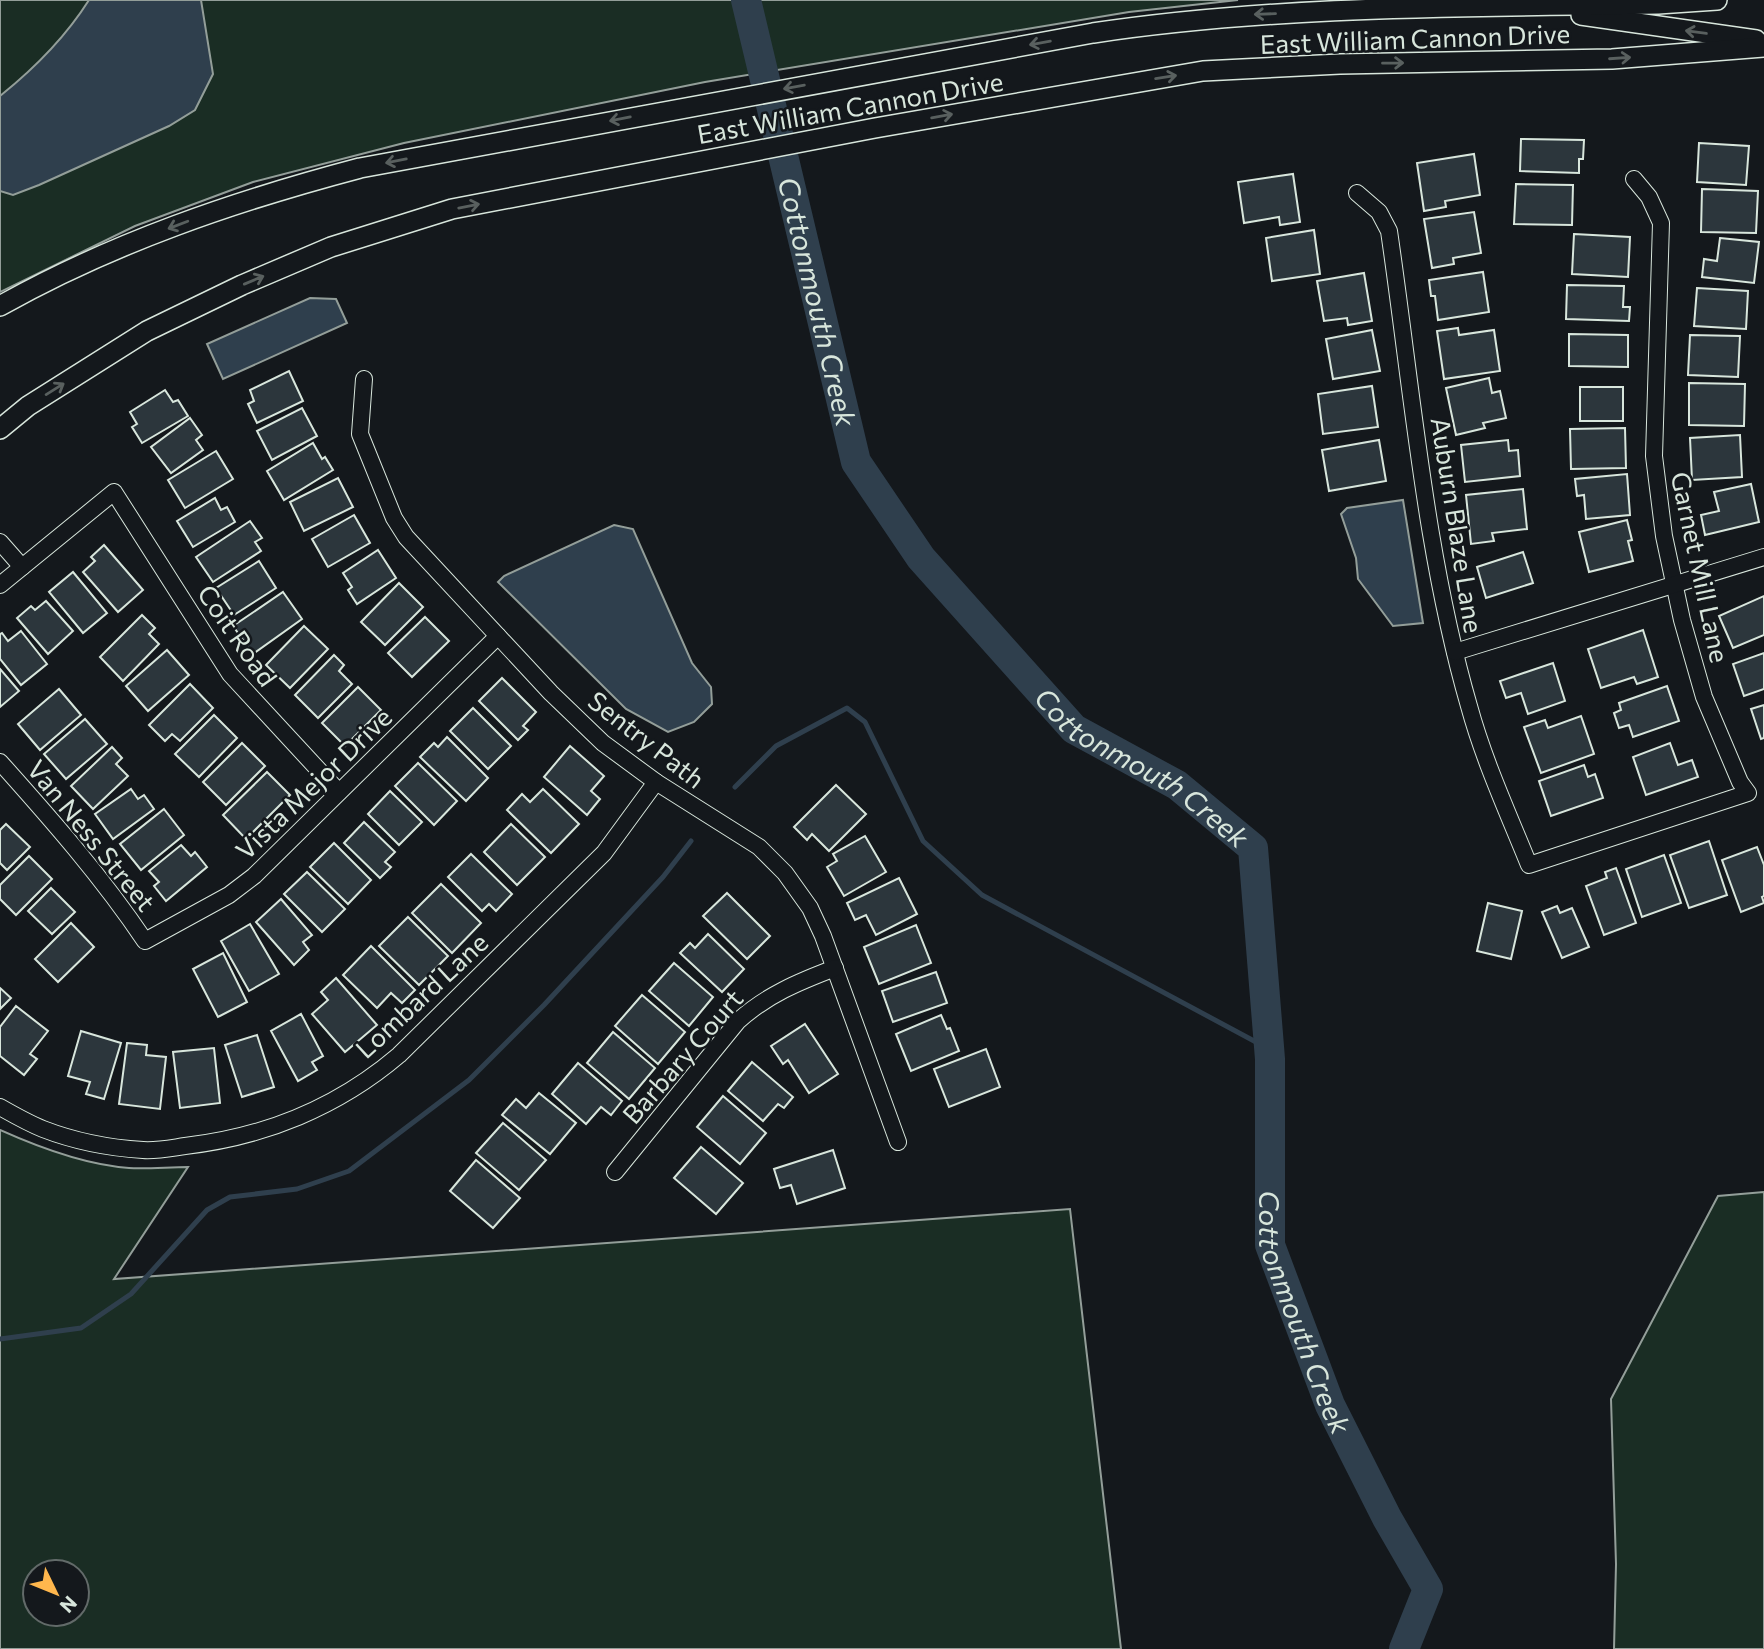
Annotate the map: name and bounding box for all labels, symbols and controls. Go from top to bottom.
one-way arrow [1254,7,1277,20]
street label: East William Cannon Drive [1259,17,1571,59]
one-way arrow [1685,25,1708,38]
one-way arrow [1029,36,1052,50]
one-way arrow [1608,51,1631,64]
one-way arrow [1381,56,1404,70]
street label: East William Cannon Drive [695,65,1005,149]
one-way arrow [1154,70,1177,83]
one-way arrow [783,81,806,94]
one-way arrow [930,109,953,122]
one-way arrow [609,113,632,126]
one-way arrow [385,155,408,168]
water label: Cottonmouth Creek [772,173,864,430]
one-way arrow [457,199,480,212]
one-way arrow [168,219,190,232]
one-way arrow [243,273,265,286]
one-way arrow [45,381,65,395]
street label: Auburn Blaze Lane [1426,415,1490,635]
street label: Garnet Mill Lane [1666,469,1736,665]
street label: Coit Road [192,578,284,692]
water label: Cottonmouth Creek [1028,680,1256,855]
street label: Sentry Path [583,684,711,794]
street label: Vista Mejor Drive [229,701,397,865]
street label: Van Ness Street [22,753,162,917]
street label: Lombard Lane [349,926,493,1064]
street label: Barbary Court [615,983,749,1129]
water label: Cottonmouth Creek [1253,1190,1359,1440]
north arrow [21,1558,91,1628]
text: N [56,1592,82,1618]

